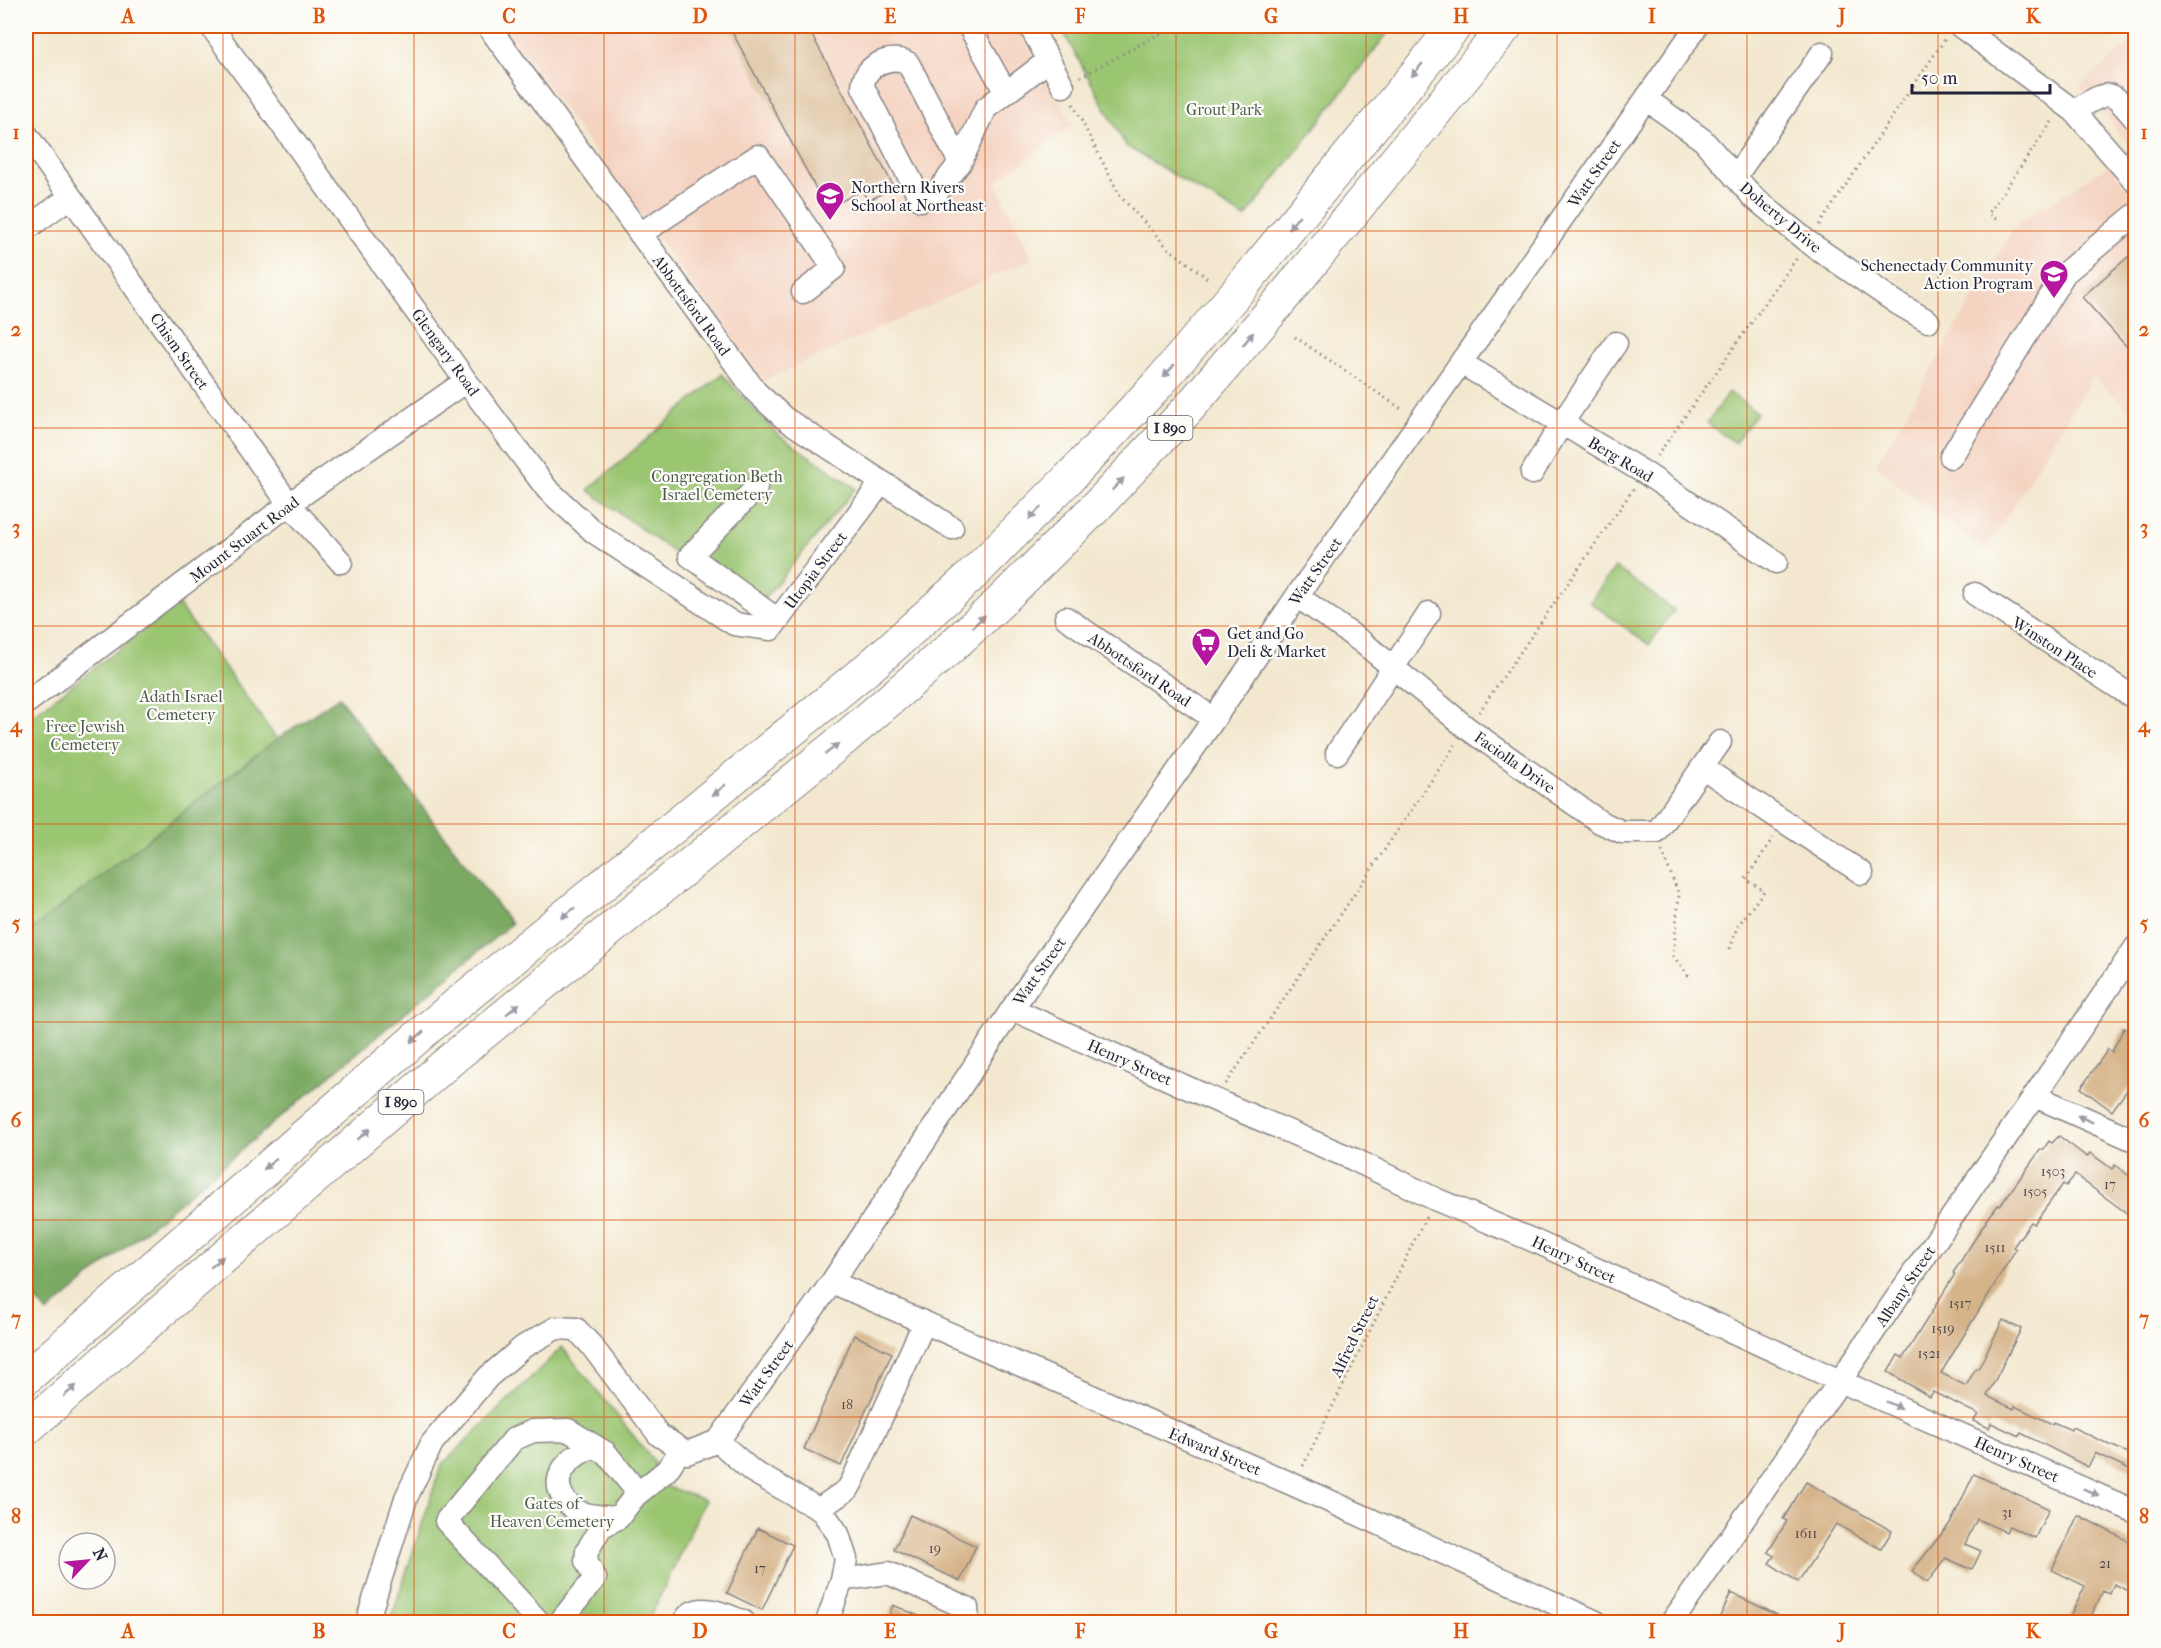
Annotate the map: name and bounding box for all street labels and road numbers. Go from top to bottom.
street label: Watt Street [1563,135,1625,212]
street label: Doherty Drive [1736,178,1825,257]
street label: Abbottsford Road [648,250,735,360]
street label: Glengary Road [408,305,484,400]
street label: Chism Street [146,309,213,394]
road number: I 890 [1148,416,1192,440]
street label: Berg Road [1585,433,1657,486]
street label: Mount Stuart Road [186,492,303,587]
street label: Utopia Street [780,527,851,613]
street label: Watt Street [1284,533,1346,610]
street label: Winston Place [2007,612,2101,682]
street label: Abbottsford Road [1084,627,1195,711]
street label: Faciolla Drive [1471,728,1559,797]
street label: Watt Street [1008,933,1070,1010]
street label: Henry Street [1085,1035,1175,1090]
road number: I 890 [378,1090,424,1114]
street label: Henry Street [1529,1232,1619,1287]
street label: Albany Street [1871,1242,1940,1331]
street label: Alfred Street [1326,1292,1383,1381]
street label: Watt Street [735,1335,798,1412]
street label: Edward Street [1166,1423,1264,1480]
street label: Henry Street [1972,1432,2062,1487]

